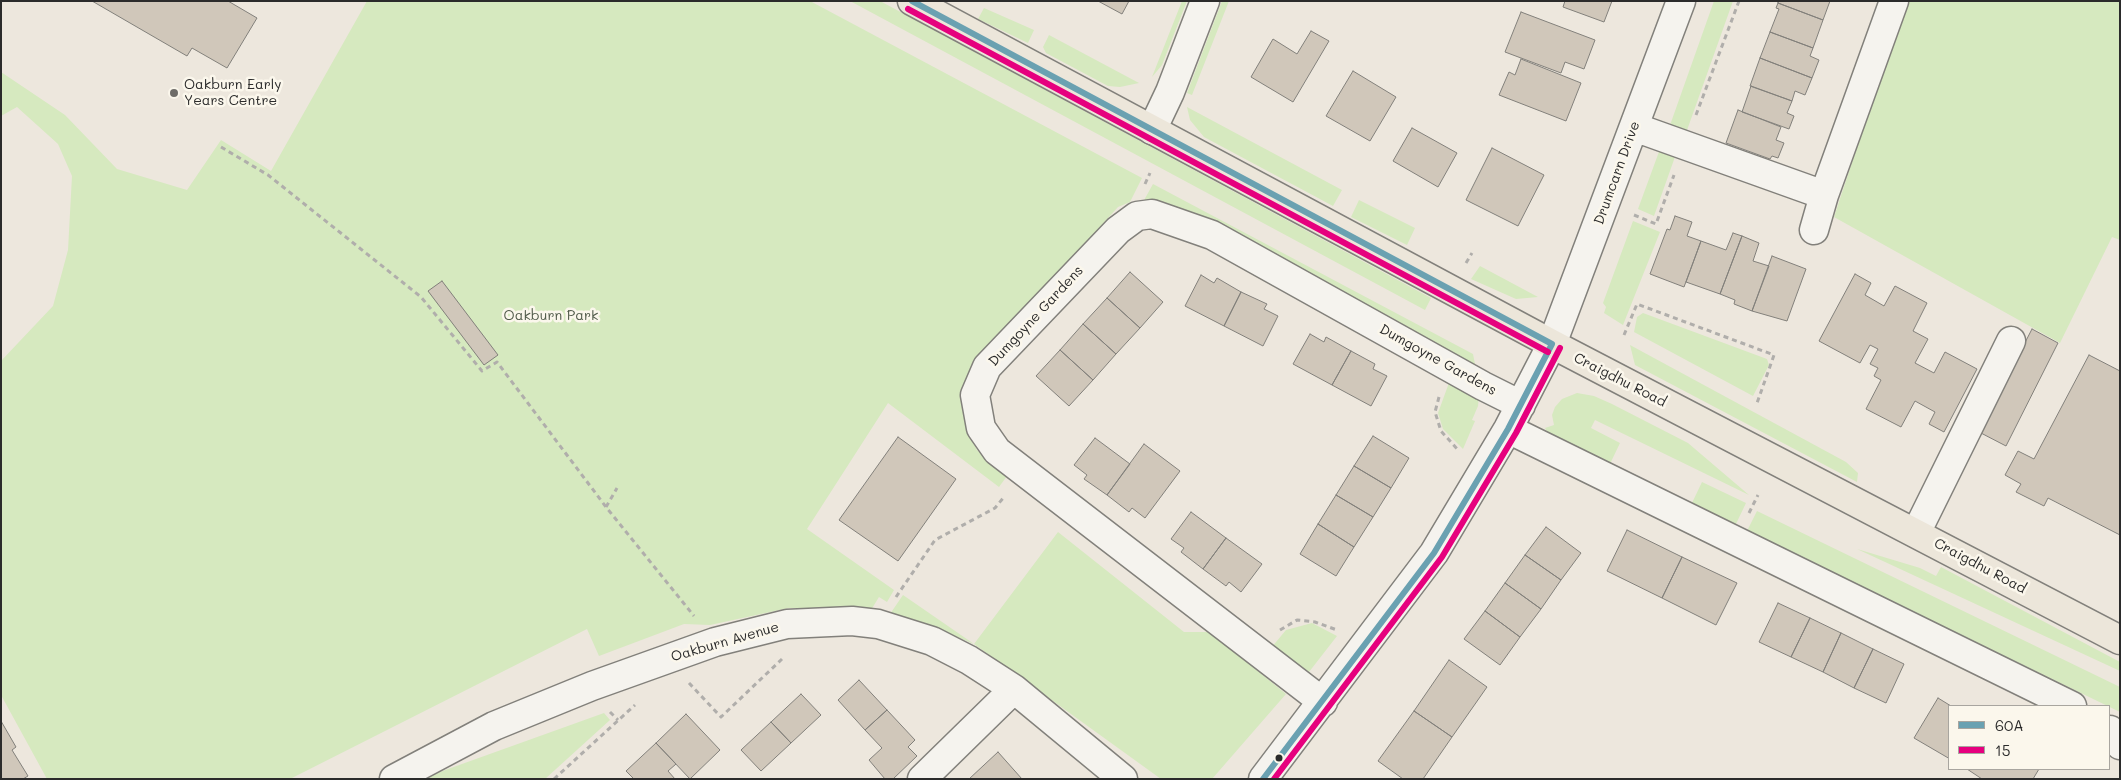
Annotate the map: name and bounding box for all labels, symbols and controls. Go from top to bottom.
place label: Oakburn Early Years Centre [184,77,282,110]
marker: Oakburn Early Years Centre [168,87,180,99]
street label: Drumcarn Drive [1591,119,1643,227]
street label: Dumgoyne Gardens [985,262,1087,370]
park label: Oakburn Park [504,308,598,324]
street label: Dumgoyne Gardens [1377,321,1499,399]
street label: Craigdhu Road [1571,349,1669,411]
street label: Craigdhu Road [1931,535,2029,597]
street label: Oakburn Avenue [669,619,781,665]
legend [1948,705,2111,770]
text: 60A [1995,715,2024,735]
text: 15 [1995,740,2010,760]
unlabelled marker [1274,753,1284,763]

